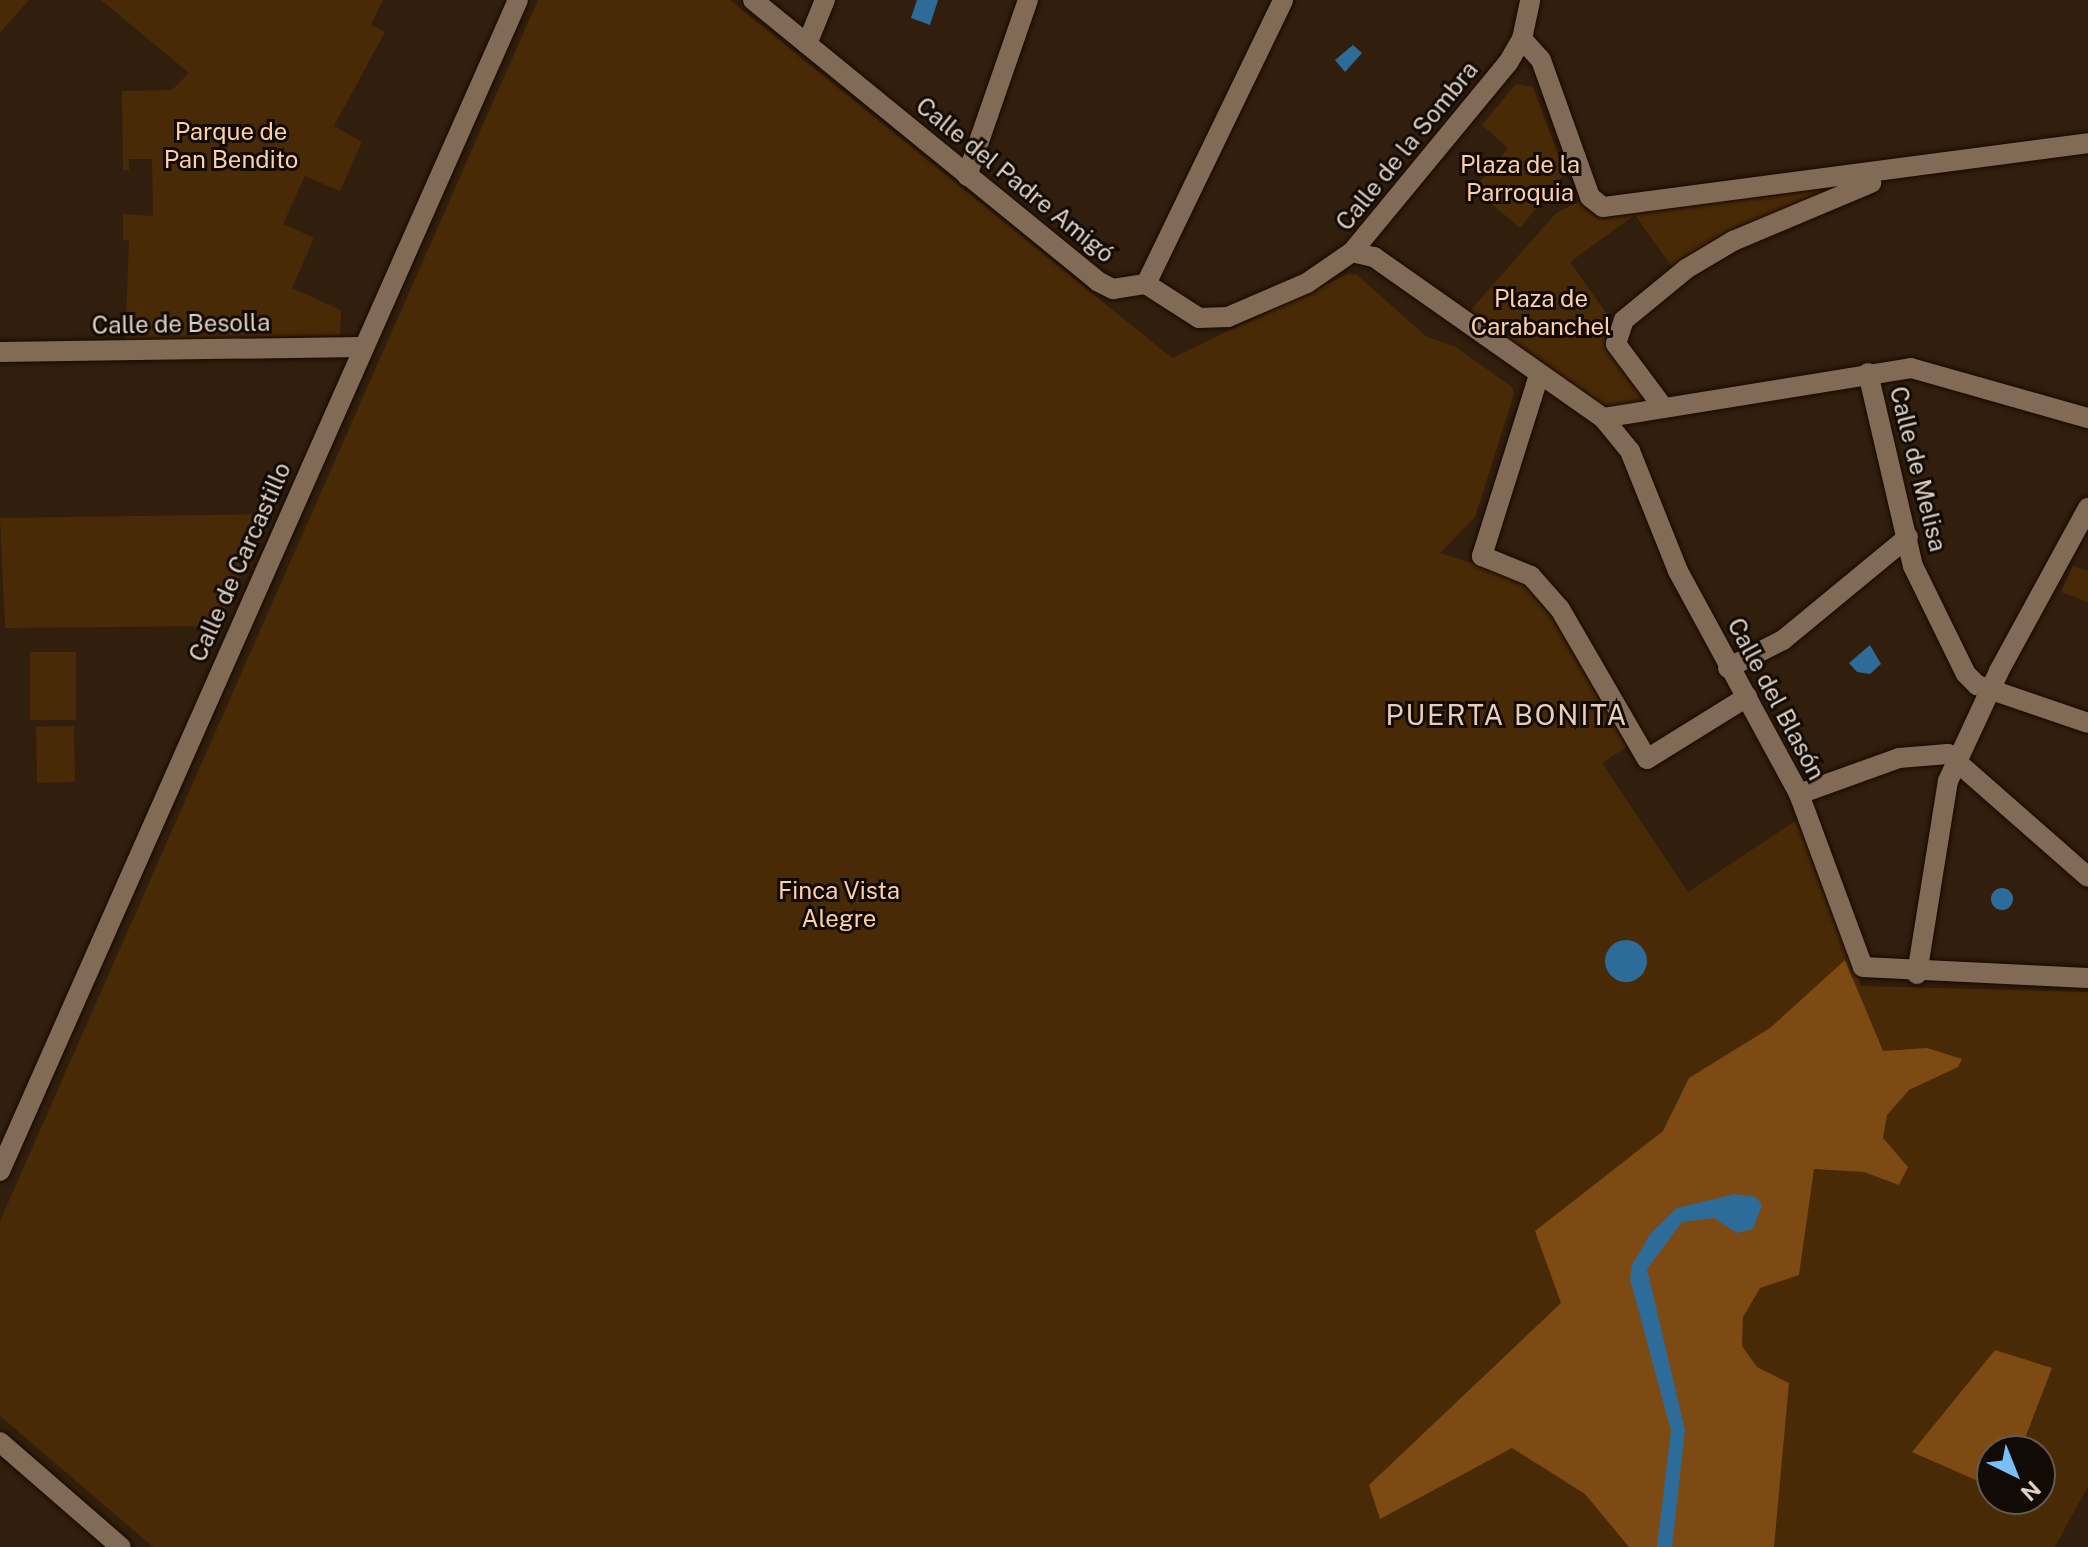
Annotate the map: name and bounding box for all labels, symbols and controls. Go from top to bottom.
street label: Calle de la Sombra [1330,55,1484,237]
street label: Calle del Padre Amigó [910,91,1120,269]
park label: Parque de Pan Bendito [164,118,298,174]
park label: Plaza de la Parroquia [1460,151,1580,207]
park label: Plaza de Carabanchel [1471,285,1611,341]
street label: Calle de Besolla [91,308,271,340]
street label: Calle de Melisa [1884,383,1952,555]
street label: Calle de Carcastillo [183,458,297,666]
street label: Calle del Blasón [1721,613,1831,785]
district label: PUERTA BONITA [1386,698,1628,732]
park label: Finca Vista Alegre [778,877,900,933]
north arrow [1976,1435,2056,1515]
text: N [2016,1476,2046,1506]

